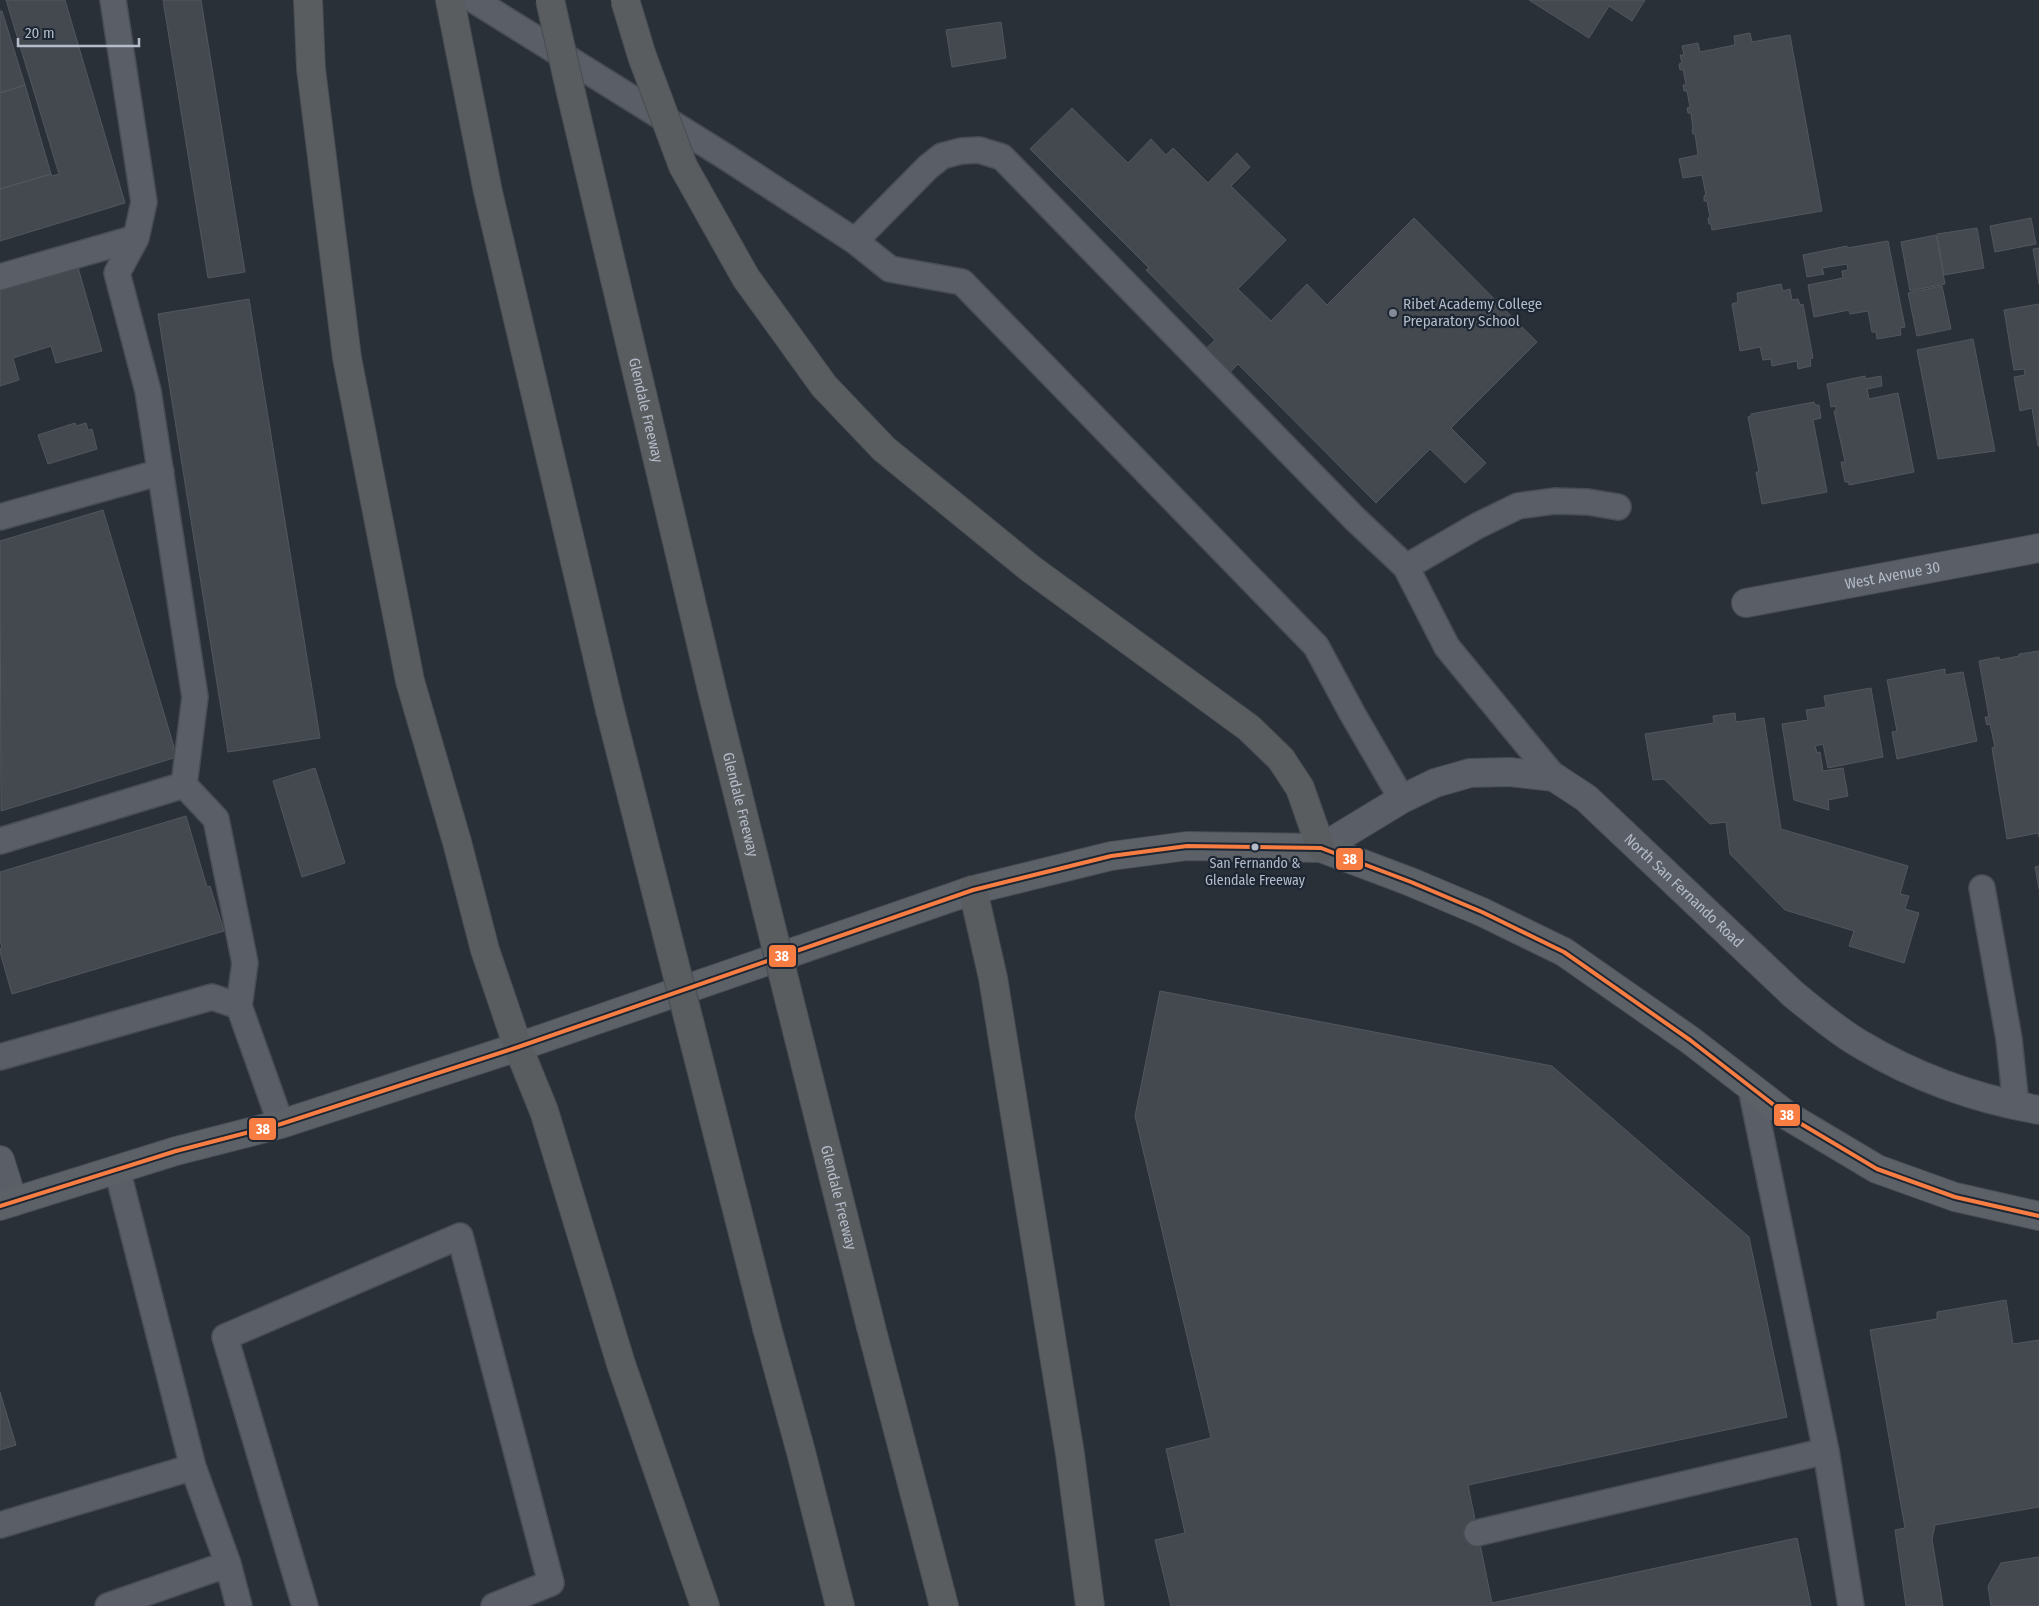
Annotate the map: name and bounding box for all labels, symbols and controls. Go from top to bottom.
scale bar [18,15,139,47]
text: 20 m [25,24,55,42]
place label: Ribet Academy College Preparatory School [1403,295,1542,330]
marker: Ribet Academy College Preparatory School [1387,307,1399,319]
street label: Glendale Freeway [625,356,667,465]
street label: West Avenue 30 [1843,558,1942,593]
street label: Glendale Freeway [719,750,762,859]
street label: North San Fernando Road [1620,830,1747,951]
marker: San Fernando & Glendale Freeway [1250,842,1260,852]
line badge: 38 [1335,847,1364,871]
text: 38 [1342,851,1358,868]
place label: San Fernando & Glendale Freeway [1205,855,1306,889]
line badge: 38 [768,944,797,968]
text: 38 [774,948,790,965]
line badge: 38 [1773,1103,1801,1127]
text: 38 [1779,1107,1795,1124]
line badge: 38 [248,1117,277,1141]
text: 38 [255,1121,271,1138]
street label: Glendale Freeway [817,1143,860,1252]

